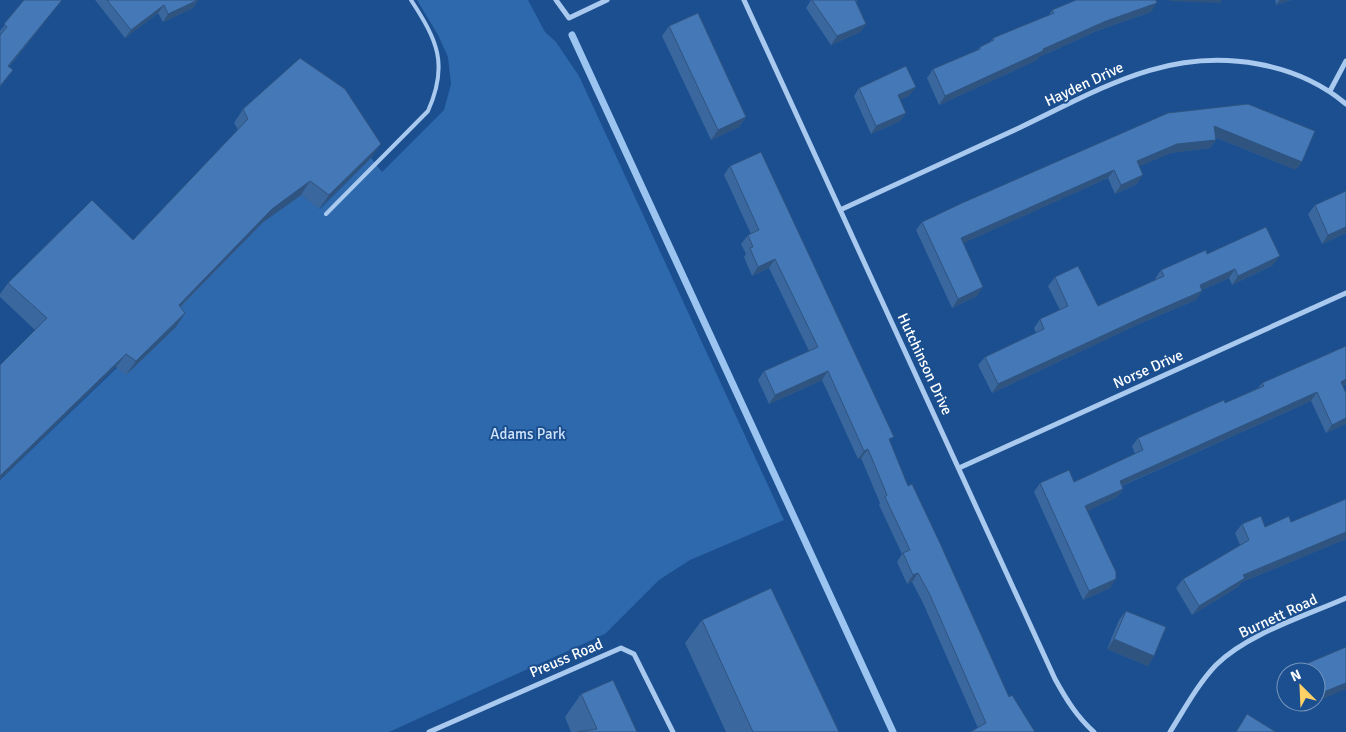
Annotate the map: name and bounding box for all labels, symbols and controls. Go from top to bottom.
street label: Hayden Drive [1042,58,1126,110]
street label: Hutchinson Drive [894,310,956,418]
street label: Norse Drive [1110,346,1186,392]
park label: Adams Park [490,425,566,443]
street label: Burnett Road [1236,590,1320,642]
street label: Preuss Road [527,635,605,681]
north arrow [1276,662,1326,712]
text: N [1288,666,1304,685]

